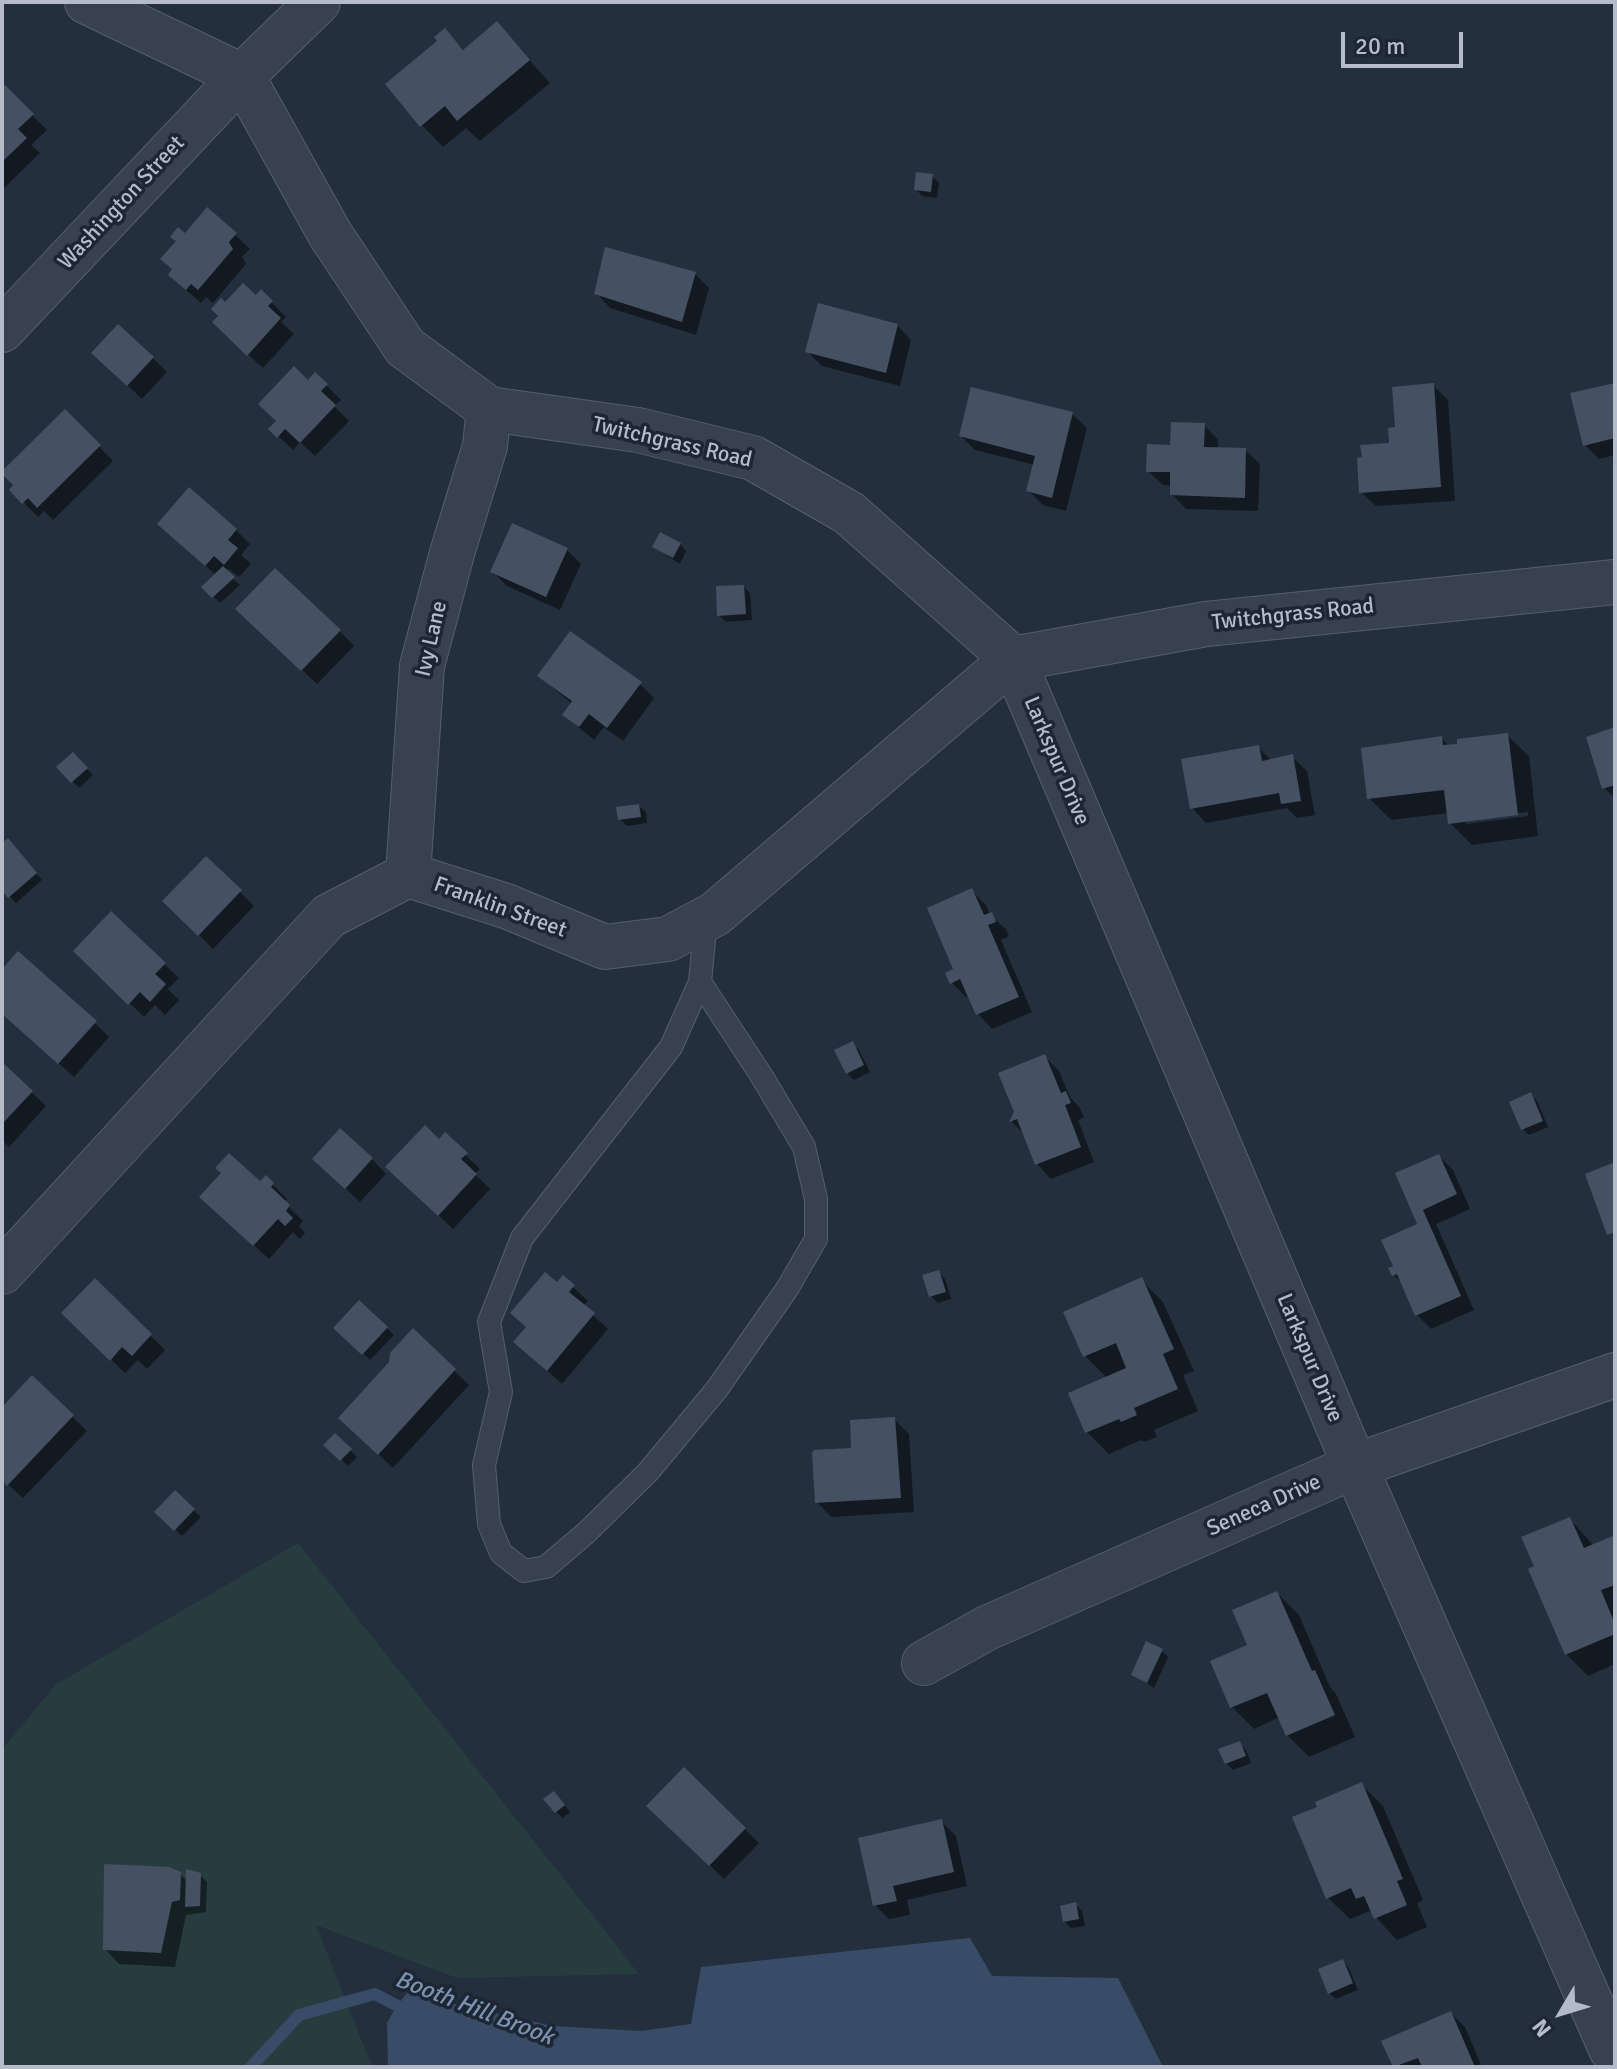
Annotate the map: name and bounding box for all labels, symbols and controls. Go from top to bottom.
scale bar [1345,16,1467,66]
text: 20 m [1355,31,1405,61]
street label: Washington Street [53,131,191,275]
street label: Twitchgrass Road [590,412,754,474]
street label: Twitchgrass Road [1211,593,1375,637]
street label: Ivy Lane [410,599,454,679]
street label: Larkspur Drive [1017,693,1095,829]
street label: Franklin Street [430,872,570,944]
street label: Larkspur Drive [1270,1290,1348,1426]
street label: Seneca Drive [1203,1469,1325,1543]
water label: Booth Hill Brook [391,1966,557,2052]
north arrow [1521,1973,1601,2053]
text: N [1526,2014,1557,2042]

